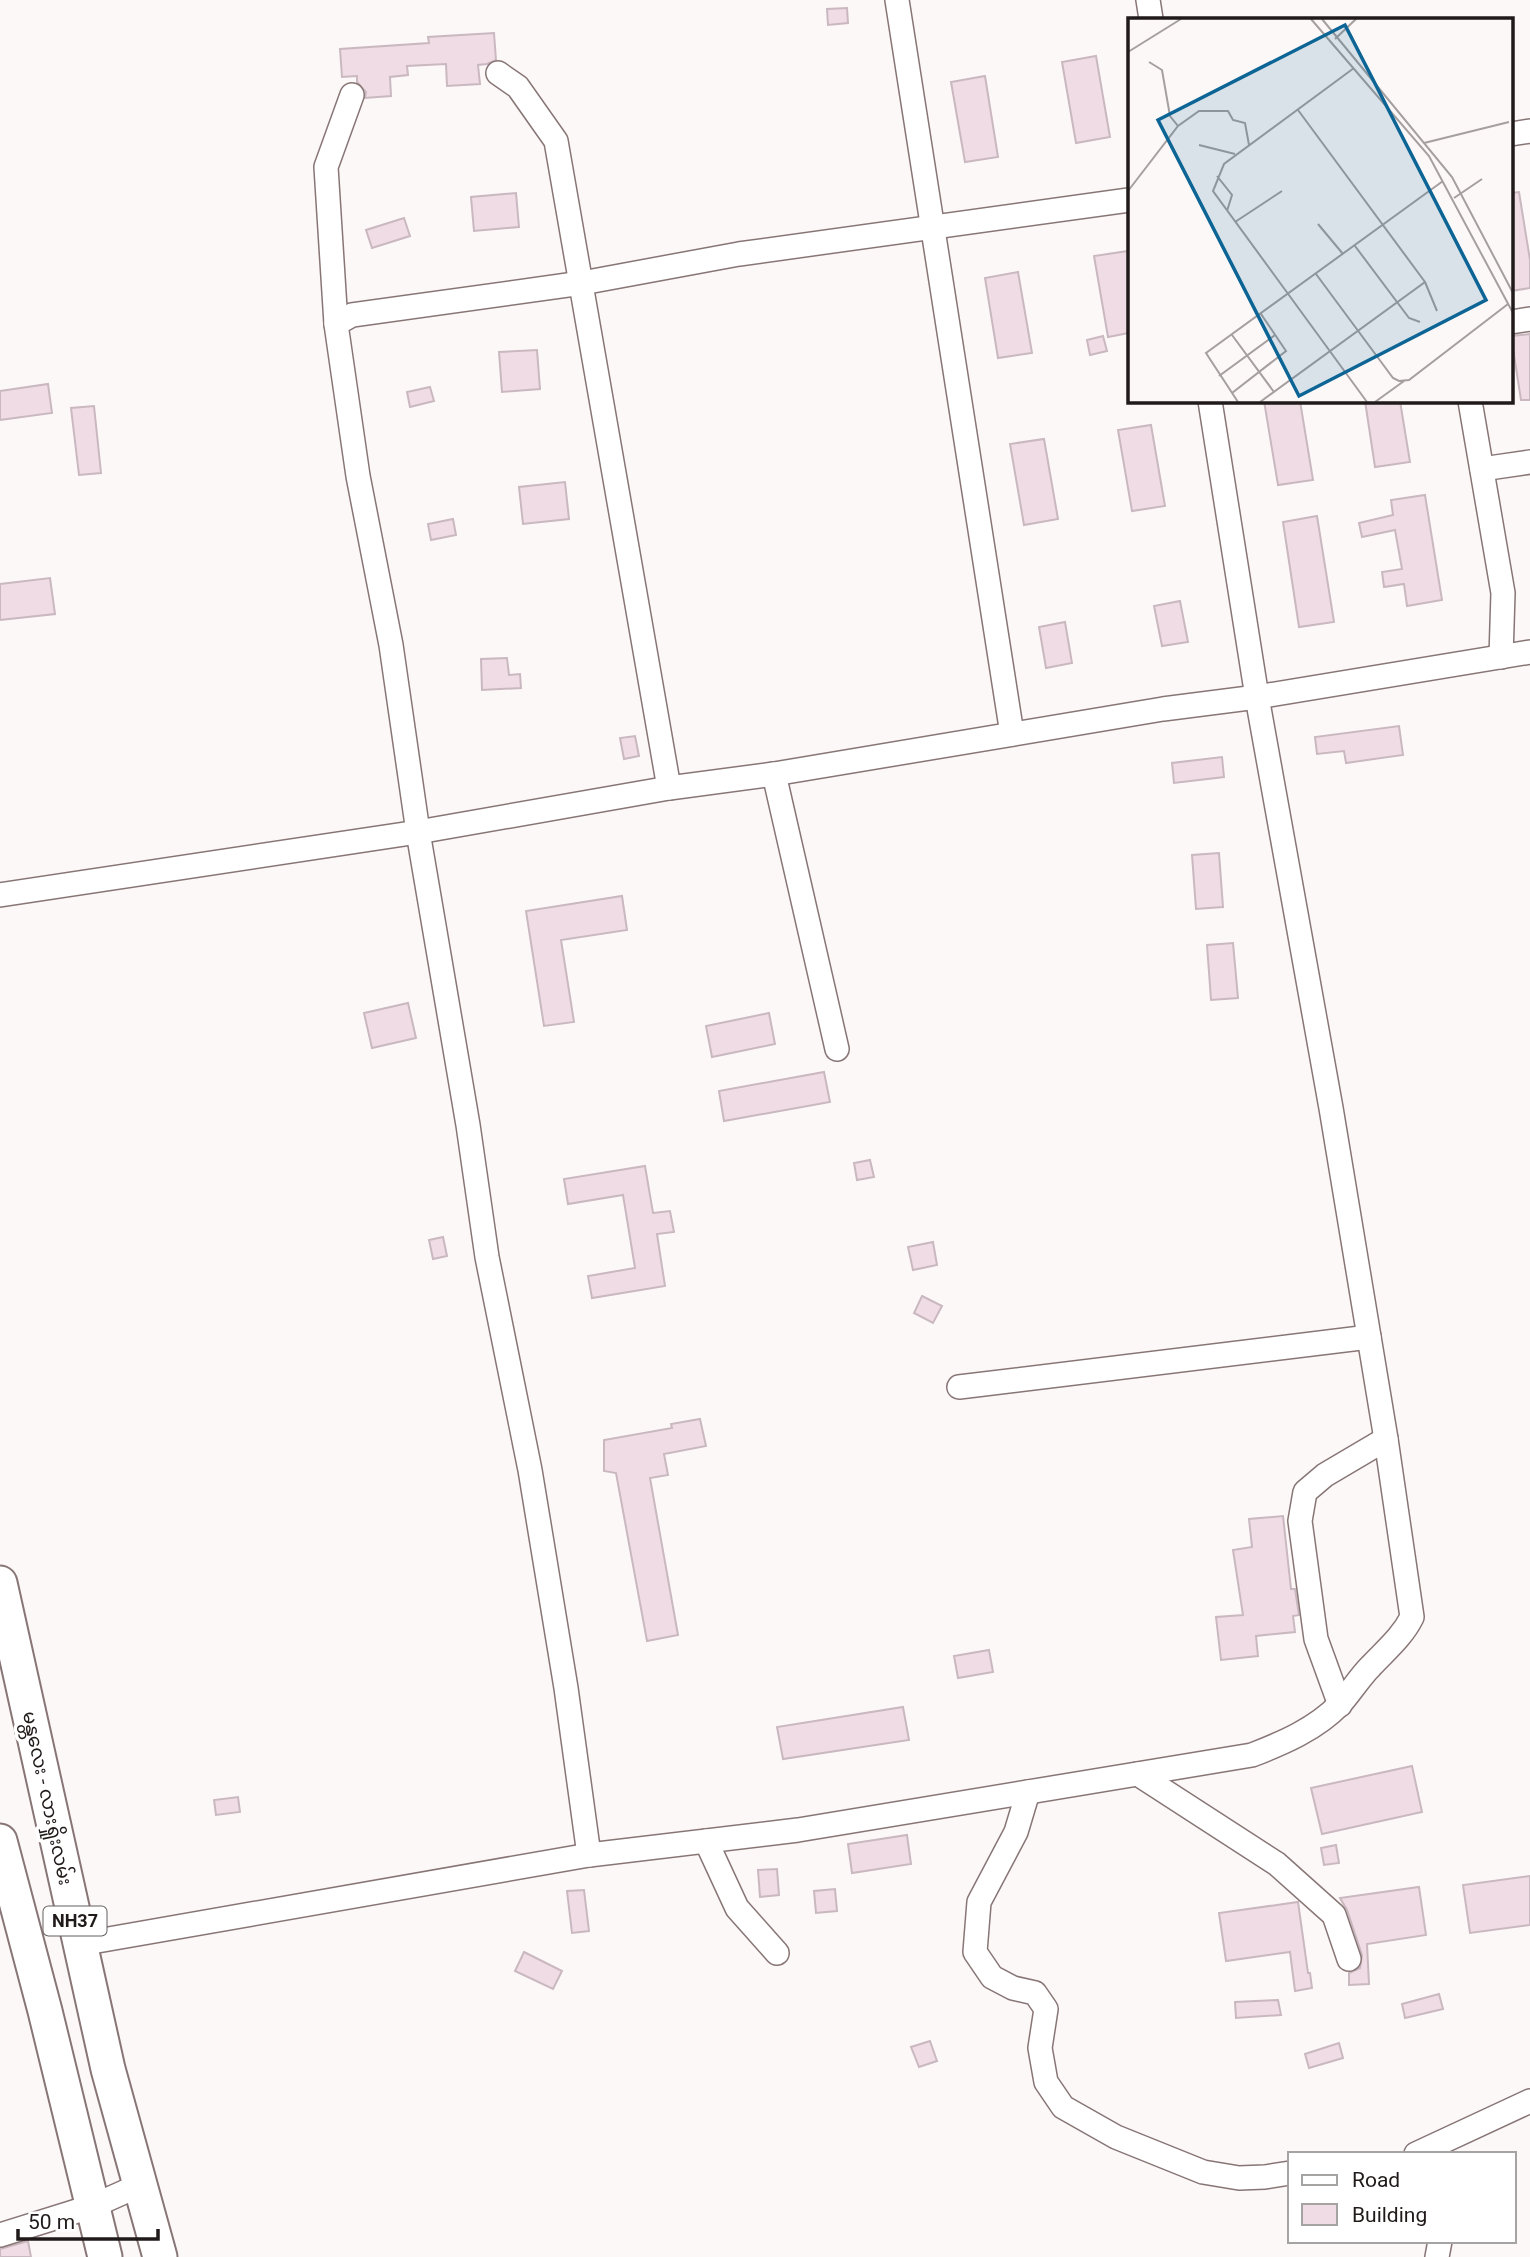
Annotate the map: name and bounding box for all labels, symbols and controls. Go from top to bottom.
inset map [1128,18,1512,402]
street label: မန္တလေး - လားရှိုးလမ်း [14,1708,80,1888]
road number: NH37 [43,1907,106,1936]
legend [1288,2152,1516,2243]
text: Road [1352,2168,1400,2192]
scale bar [18,2198,158,2242]
text: Building [1352,2203,1427,2227]
text: 50 m [28,2210,75,2234]

